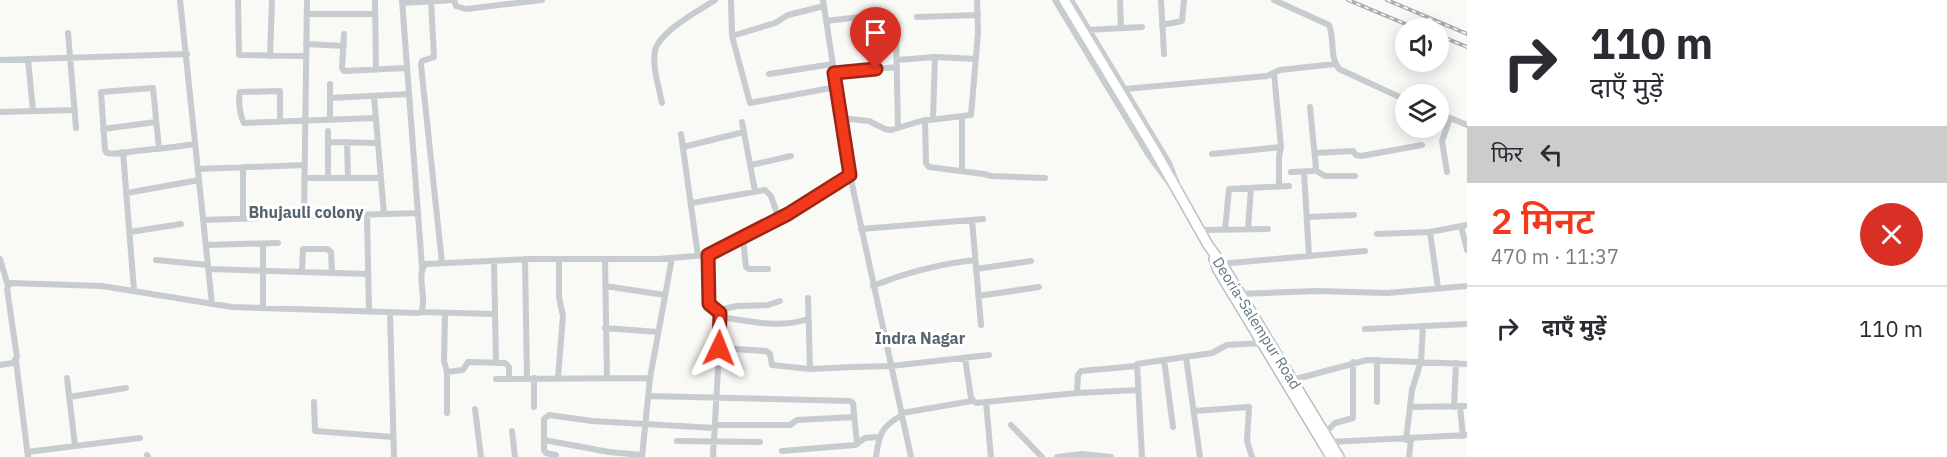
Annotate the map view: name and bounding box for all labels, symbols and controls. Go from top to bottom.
pin [850,7,901,69]
icon: arrive [859,16,892,49]
text: 110 m [1590,16,1713,71]
map controls [1395,18,1449,138]
button: sound [1395,18,1449,72]
icon: right [1491,24,1569,102]
text: दाएँ मुड़ें [1590,69,1663,104]
button: layers [1395,84,1449,138]
icon: left [1535,138,1568,171]
text: फिर [1491,139,1523,168]
text: 2 मिनट [1491,197,1594,244]
district label: Bhujauli colony [248,202,364,222]
button: close [1860,203,1923,266]
text: 470 m · 11:37 [1491,243,1619,270]
street label: Deoria-Salempur Road [1209,253,1305,393]
icon: right [1491,312,1524,345]
text: दाएँ मुड़ें [1542,312,1606,341]
text: 110 m [1859,314,1923,343]
position arrow [687,316,751,380]
district label: Indra Nagar [875,328,966,348]

